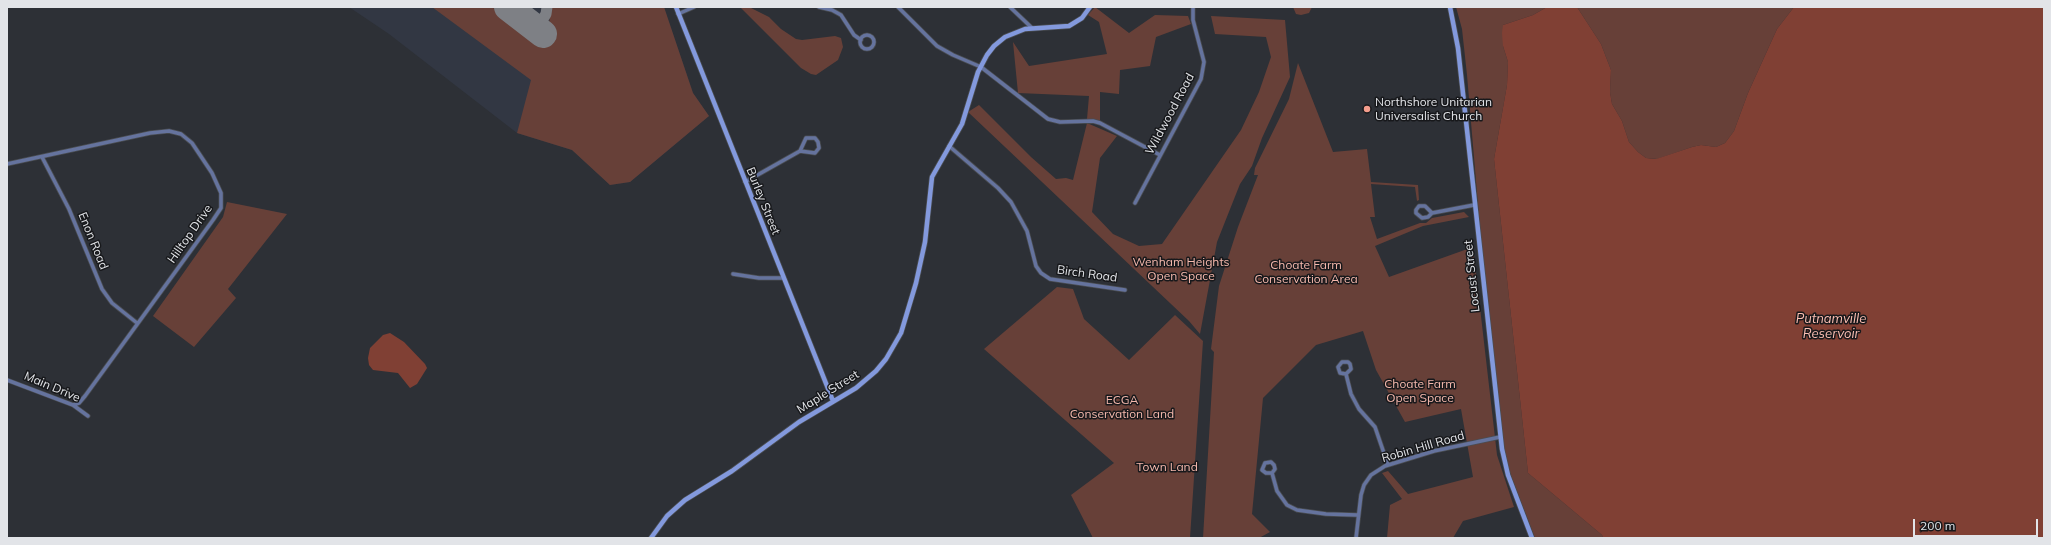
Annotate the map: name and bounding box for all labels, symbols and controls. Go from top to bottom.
street label: Wildwood Road [1143,71,1197,157]
place label: Northshore Unitarian Universalist Church [1375,95,1492,123]
marker: Northshore Unitarian Universalist Church [1362,104,1372,114]
street label: Burley Street [743,165,783,237]
street label: Hilltop Drive [165,202,215,266]
street label: Enon Road [75,210,111,272]
street label: Locust Street [1461,239,1483,313]
park label: Wenham Heights Open Space [1132,255,1230,283]
park label: Choate Farm Conservation Area [1254,258,1358,286]
street label: Birch Road [1056,263,1118,285]
water label: Putnamville Reservoir [1796,311,1866,342]
street label: Maple Street [794,367,862,417]
street label: Main Drive [22,369,82,405]
park label: Choate Farm Open Space [1384,377,1456,405]
park label: ECGA Conservation Land [1070,393,1174,421]
street label: Robin Hill Road [1380,428,1466,466]
park label: Town Land [1136,460,1198,474]
scale bar [1915,511,2040,537]
text: 200 m [1920,518,1955,533]

